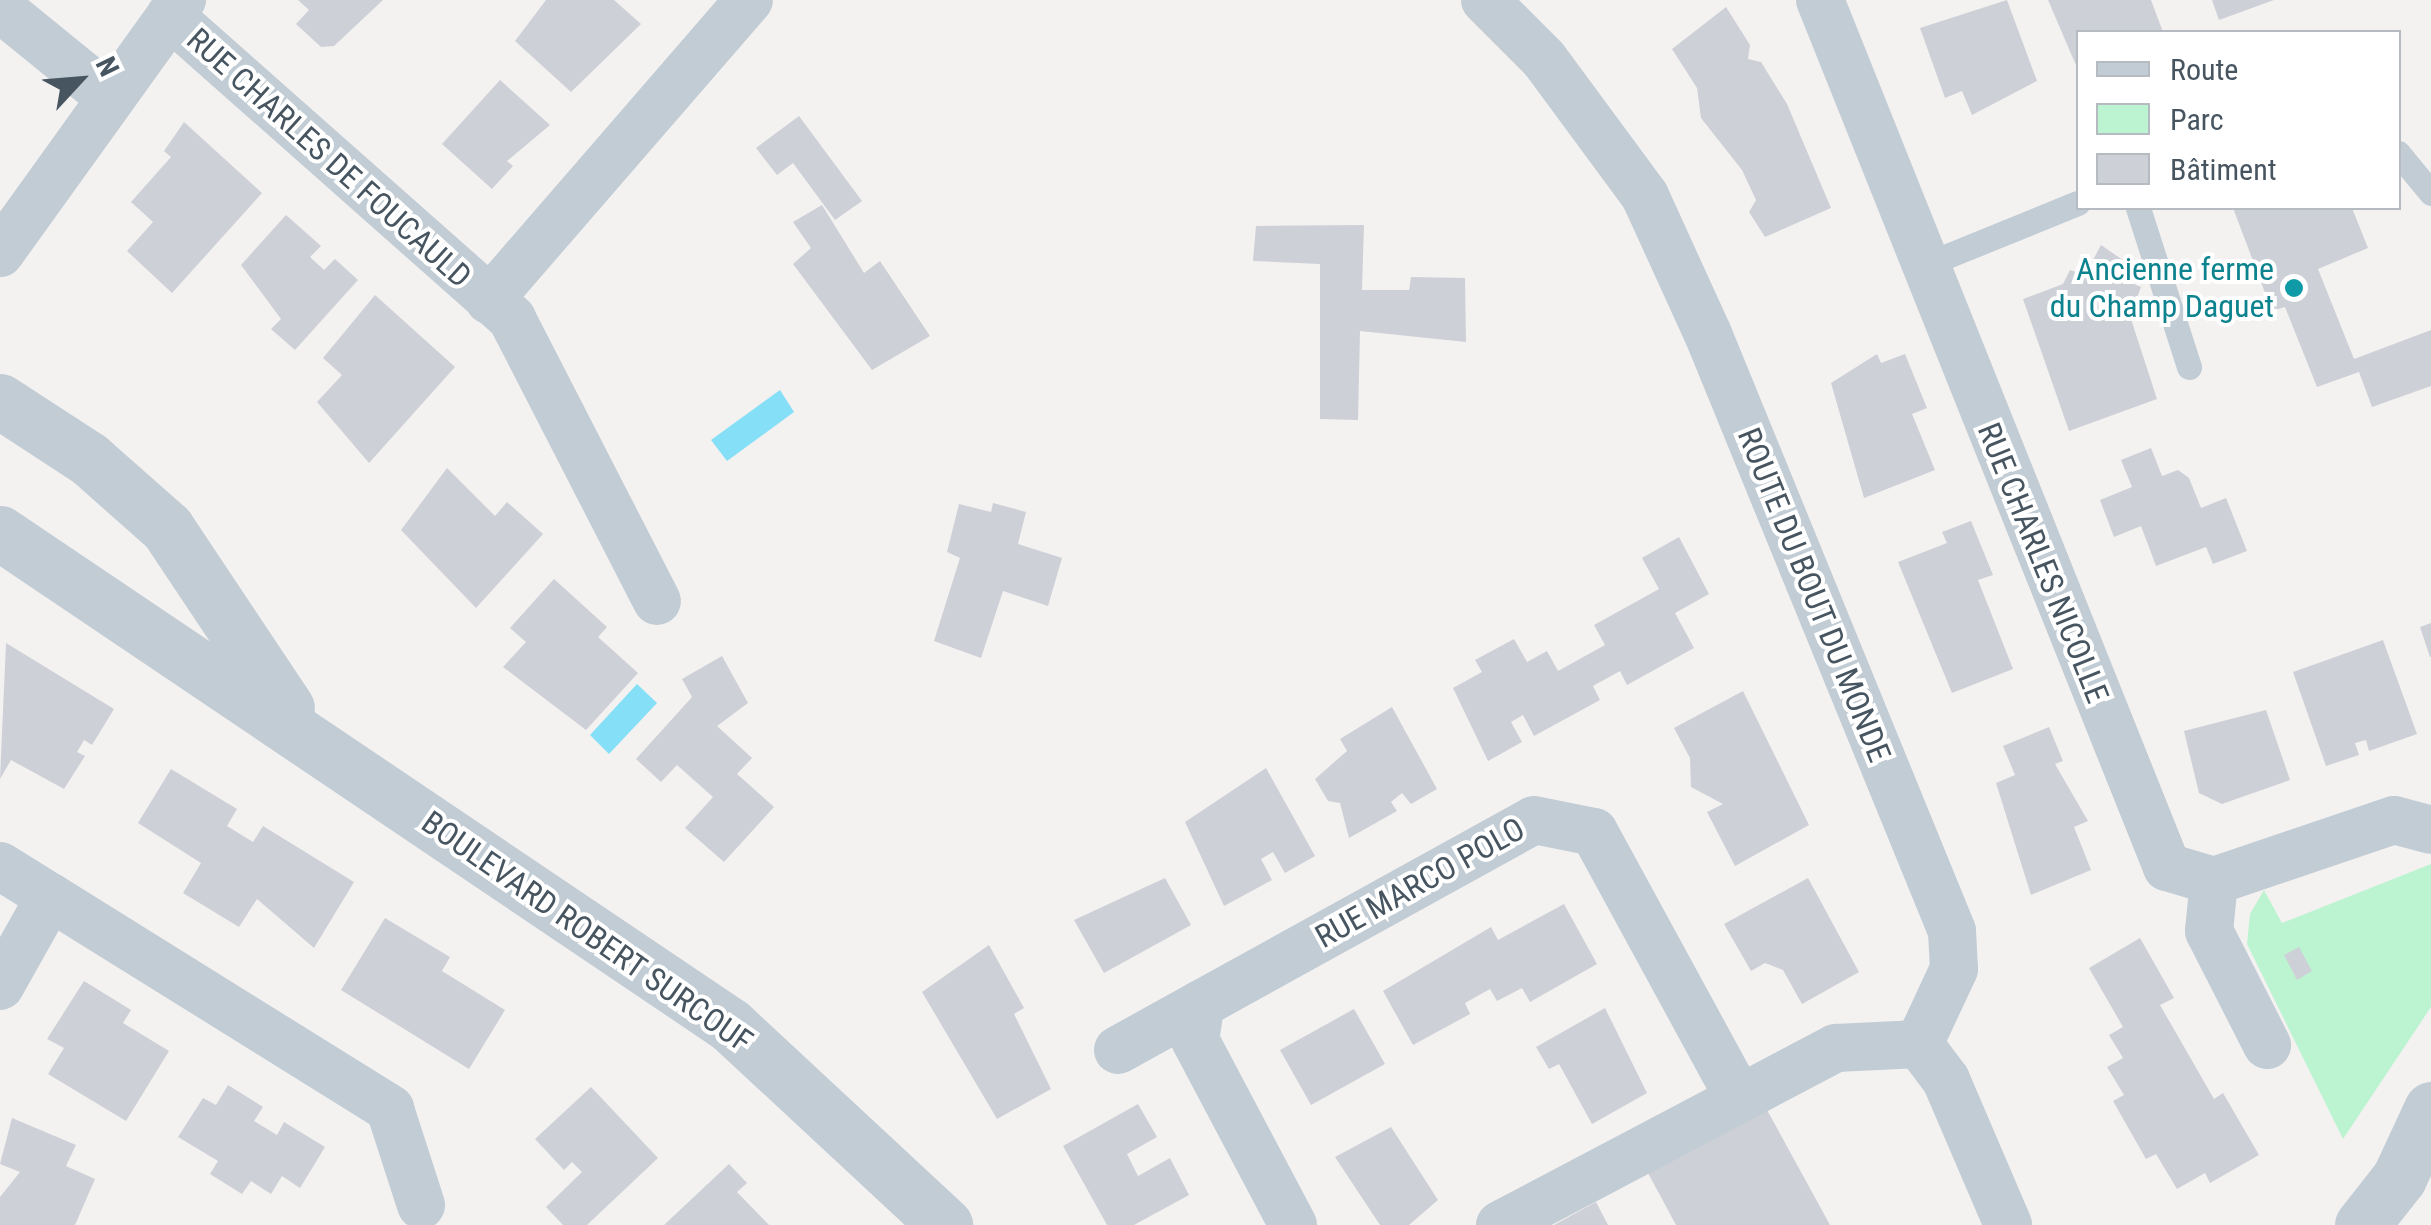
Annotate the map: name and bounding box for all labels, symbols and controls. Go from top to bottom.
street label: RUE CHARLES DE FOUCAULD [179,20,479,296]
north arrow [30,30,130,130]
legend [2076,30,2401,210]
text: N [89,52,126,82]
text: Route [2170,52,2238,87]
text: Parc [2170,102,2224,137]
text: Bâtiment [2170,152,2277,187]
place label: Ancienne ferme du Champ Daguet [2050,251,2274,326]
marker: Ancienne ferme du Champ Daguet [2283,277,2305,299]
street label: RUE CHARLES NICOLLE [1969,417,2117,709]
street label: ROUTE DU BOUT DU MONDE [1729,422,1899,768]
street label: BOULEVARD ROBERT SURCOUF [414,803,760,1061]
street label: RUE MARCO POLO [1309,810,1531,956]

